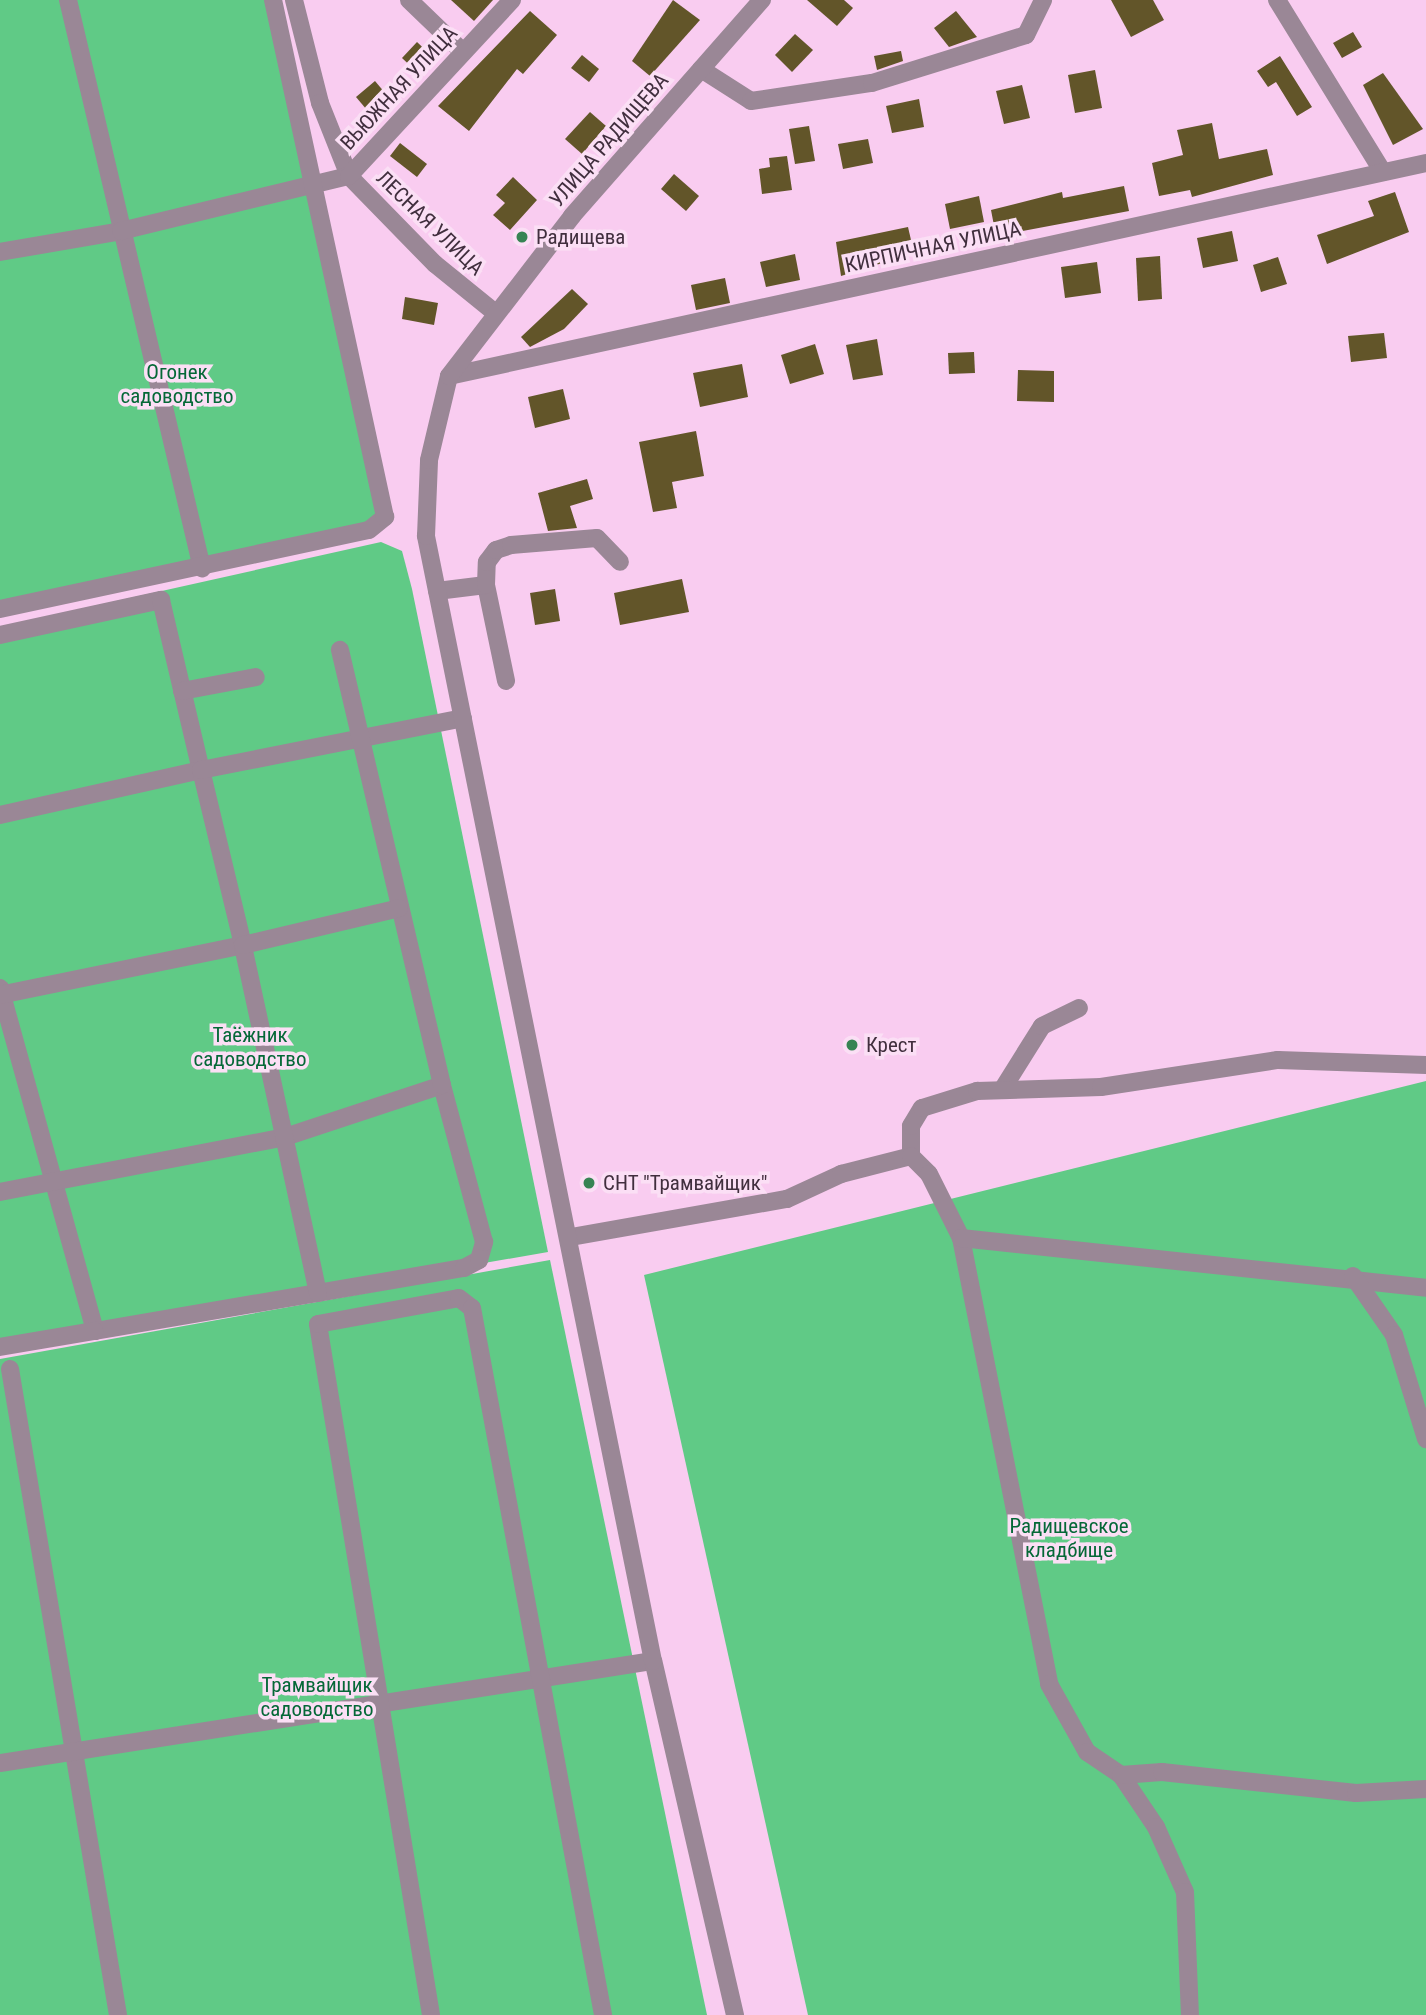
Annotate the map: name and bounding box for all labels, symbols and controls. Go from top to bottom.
street label: ВЬЮЖНАЯ УЛИЦА [335,21,463,155]
street label: УЛИЦА РАДИЩЕВА [544,68,674,212]
street label: ЛЕСНАЯ УЛИЦА [371,165,489,281]
street label: КИРПИЧНАЯ УЛИЦА [843,216,1023,278]
place label: Радищева [536,224,625,250]
marker: Радищева [514,229,530,245]
park label: Огонек садоводство [121,359,233,409]
park label: Таёжник садоводство [194,1022,306,1072]
place label: Крест [866,1032,916,1058]
marker: Крест [844,1037,860,1053]
place label: СНТ "Трамвайщик" [603,1170,768,1196]
marker: СНТ "Трамвайщик" [581,1175,597,1191]
park label: Радищевское кладбище [1009,1513,1129,1563]
park label: Трамвайщик садоводство [261,1672,373,1722]

